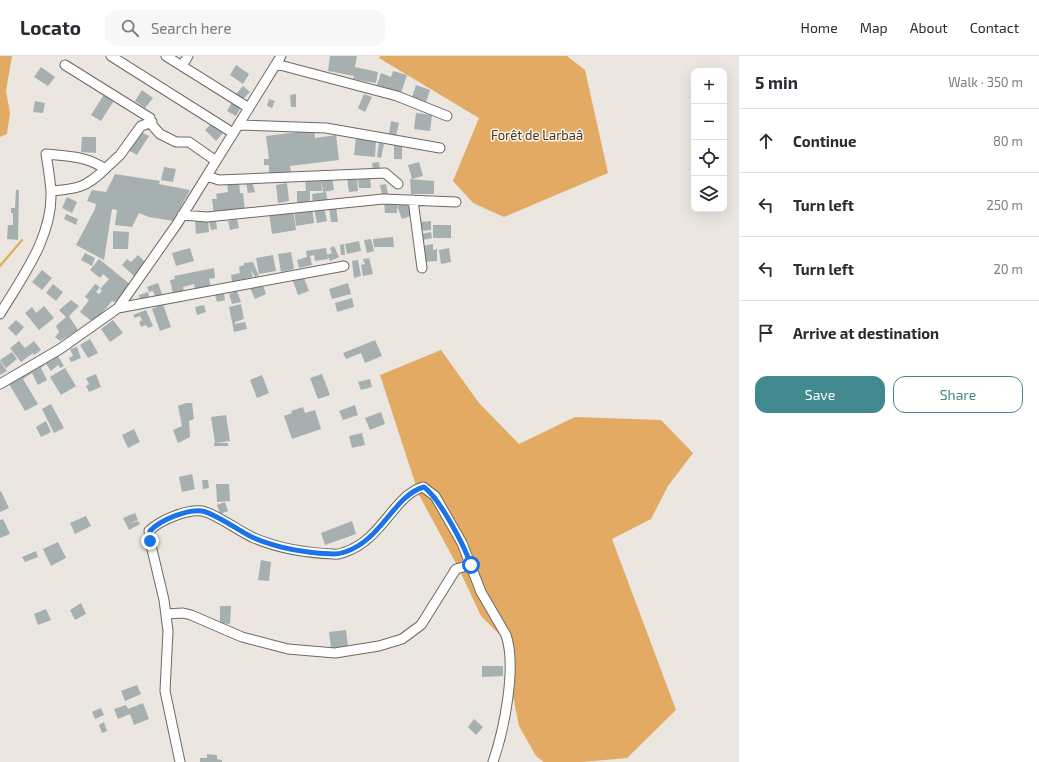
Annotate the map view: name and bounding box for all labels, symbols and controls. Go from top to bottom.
search box [105,10,385,46]
text: Locato [20,16,81,39]
icon: search [119,17,141,39]
text: Search here [151,19,231,37]
text: Home [801,19,838,36]
text: Map [860,19,888,36]
text: About [910,19,948,36]
text: Contact [970,19,1019,36]
map controls [691,68,727,212]
button: + [691,68,727,104]
text: 5 min [755,72,798,92]
text: Walk · 350 m [948,74,1023,90]
button: − [691,104,727,140]
park label: Forêt de Larbaâ [491,127,583,143]
icon: ahead [755,130,777,152]
text: Continue [793,132,856,150]
text: 80 m [993,133,1023,149]
button: locate [691,140,727,176]
button: layers [691,176,727,212]
icon: left [755,194,777,216]
text: Turn left [793,196,854,214]
text: 250 m [987,197,1023,213]
icon: left [755,258,777,280]
text: Turn left [793,260,854,278]
text: 20 m [994,261,1023,277]
icon: arrive [755,322,777,344]
text: Arrive at destination [793,324,939,342]
button: Save [755,376,885,413]
button: Share [893,376,1023,413]
route end [141,532,159,550]
route start [462,556,480,574]

